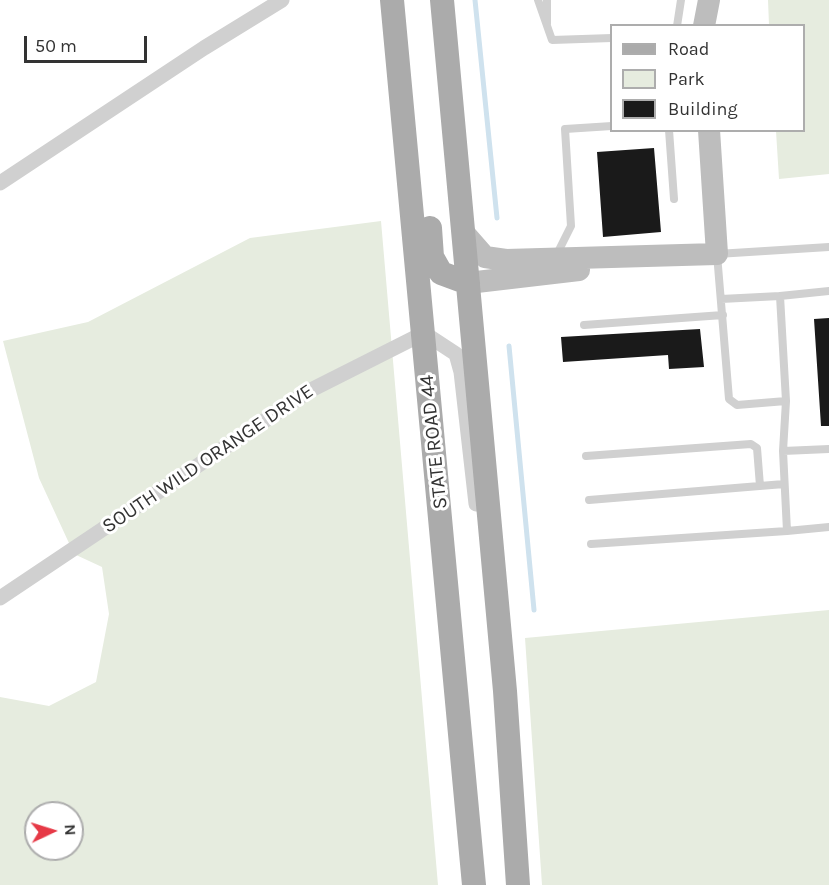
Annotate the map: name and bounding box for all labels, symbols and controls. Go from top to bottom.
scale bar [27,24,150,62]
legend [610,24,805,132]
text: 50 m [35,35,77,57]
text: Road [668,38,709,60]
text: Park [668,68,705,90]
text: Building [668,98,738,120]
street label: STATE ROAD 44 [415,374,453,510]
street label: SOUTH WILD ORANGE DRIVE [98,379,318,539]
north arrow [24,801,84,861]
text: N [61,823,80,836]

